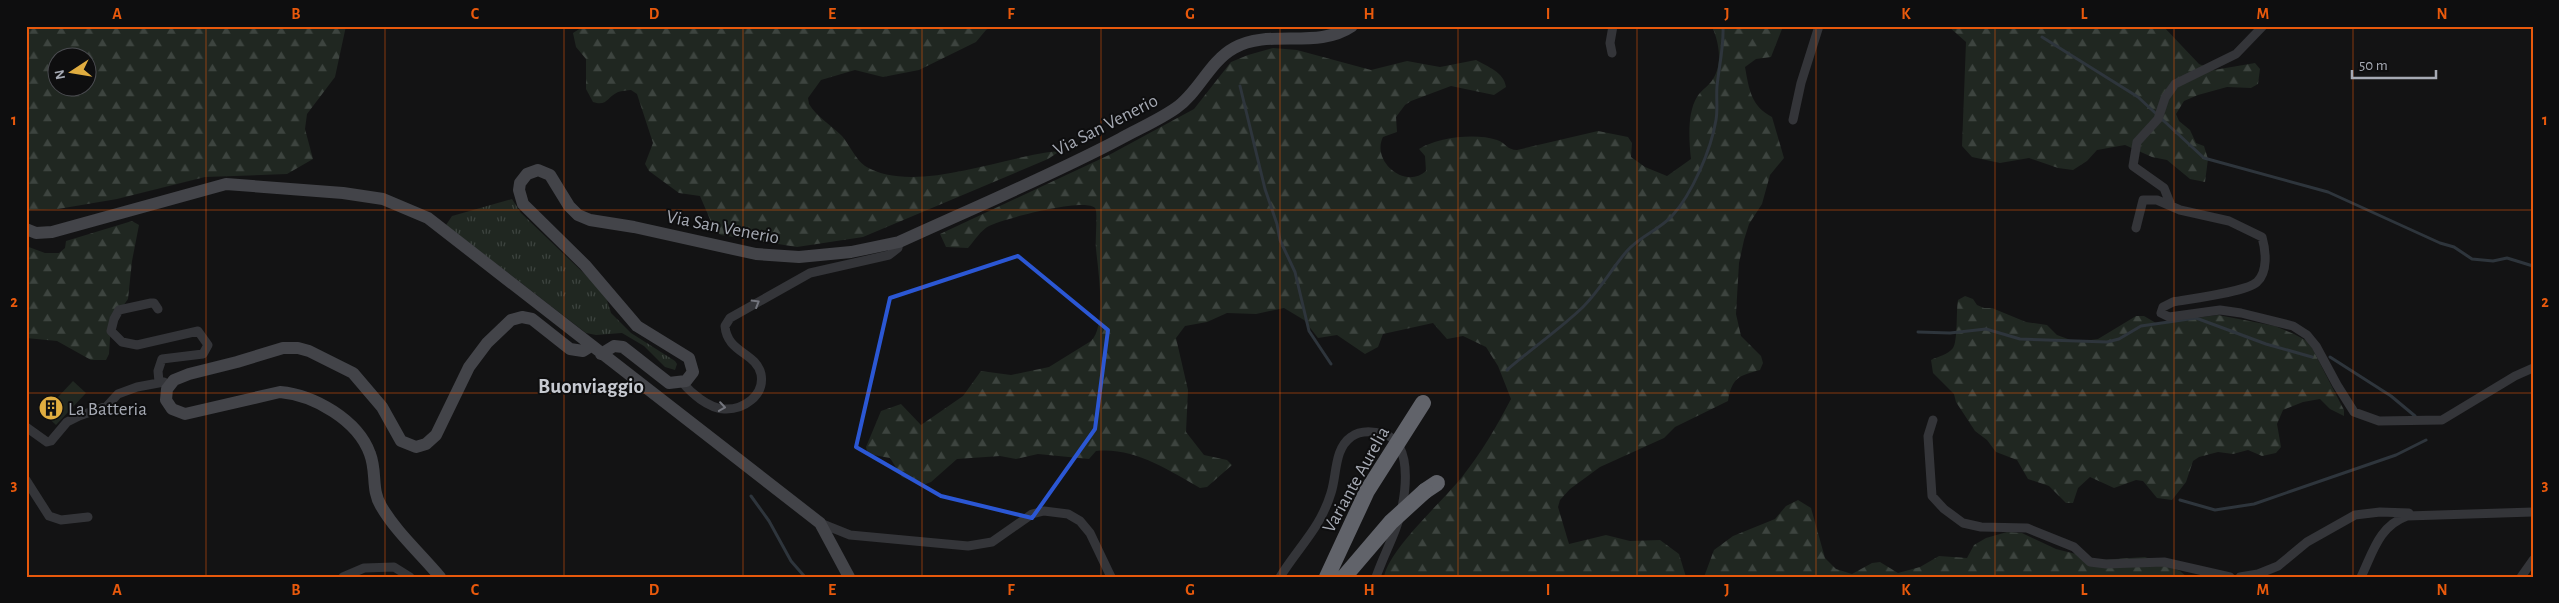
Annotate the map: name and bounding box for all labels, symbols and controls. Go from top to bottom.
text: A [112,6,122,22]
text: B [291,6,301,22]
text: C [471,6,480,22]
text: D [649,6,660,22]
text: E [828,6,836,22]
text: F [1007,6,1015,22]
text: G [1185,6,1195,22]
text: H [1363,6,1375,22]
text: I [1546,6,1550,22]
text: J [1724,6,1730,22]
text: K [1901,6,1911,22]
text: L [2081,6,2088,22]
text: M [2257,6,2269,22]
text: N [2436,6,2448,22]
north arrow [48,48,98,98]
scale bar [2352,48,2435,80]
text: 50 m [2359,58,2388,73]
text: N [52,68,68,81]
street label: Via San Venerio [1050,91,1161,160]
text: 1 [11,112,17,128]
text: 1 [2542,112,2548,128]
street label: Via San Venerio [665,207,781,248]
text: 2 [10,294,18,310]
text: 2 [2541,294,2549,310]
one-way arrow [751,300,760,310]
district label: Buonviaggio [538,376,644,397]
building icon: La Batteria [38,395,64,421]
place label: La Batteria [68,400,147,419]
one-way arrow [718,401,727,411]
street label: Variante Aurelia [1319,423,1393,536]
text: 3 [11,477,18,493]
text: 3 [2542,477,2549,493]
text: A [112,582,122,598]
text: B [291,582,301,598]
text: C [471,582,480,598]
text: D [649,582,660,598]
text: E [828,582,836,598]
text: F [1007,582,1015,598]
text: G [1185,582,1195,598]
text: H [1363,582,1375,598]
text: I [1546,582,1550,598]
text: J [1724,582,1730,598]
text: K [1901,582,1911,598]
text: L [2081,582,2088,598]
text: M [2257,582,2269,598]
text: N [2436,582,2448,598]

